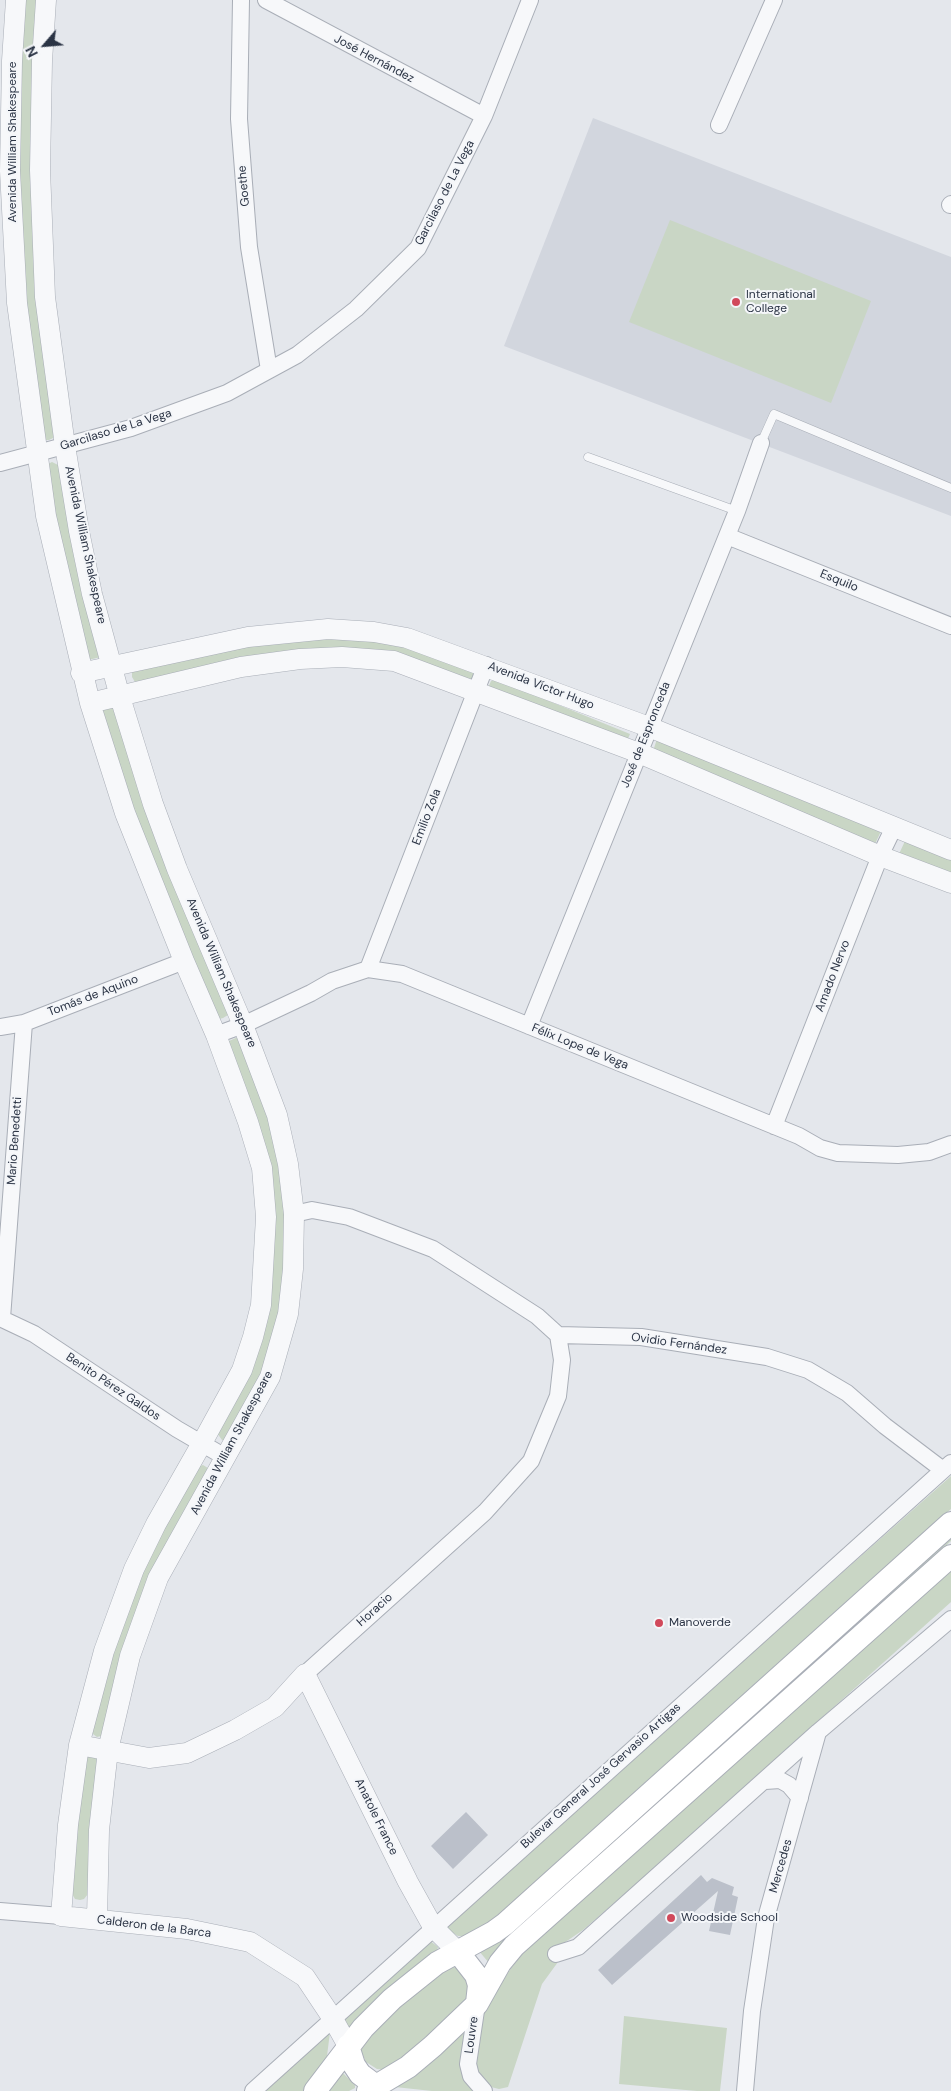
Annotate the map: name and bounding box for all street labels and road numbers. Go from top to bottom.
street label: José Hernández [331,32,417,86]
street label: Avenida William Shakespeare [6,61,20,223]
street label: Garcilaso de La Vega [412,138,478,248]
street label: Goethe [235,165,253,207]
street label: Garcilaso de La Vega [58,406,174,454]
street label: Avenida William Shakespeare [61,465,109,625]
street label: Esquilo [818,567,860,595]
street label: Avenida Víctor Hugo [486,659,596,713]
street label: José de Espronceda [618,680,674,790]
street label: Emilio Zola [410,787,444,847]
street label: Avenida William Shakespeare [183,896,259,1050]
street label: Amado Nervo [813,938,853,1014]
street label: Tomás de Aquino [46,972,140,1020]
street label: Félix Lope de Vega [529,1021,631,1073]
street label: Mario Benedetti [5,1096,25,1186]
street label: Ovidio Fernández [630,1330,728,1358]
street label: Benito Pérez Galdos [63,1350,163,1424]
street label: Avenida William Shakespeare [188,1369,276,1517]
street label: Horacio [354,1590,396,1630]
street label: Bulevar General José Gervasio Artigas [518,1700,684,1852]
street label: Anatole France [351,1776,401,1858]
street label: Mercedes [766,1838,796,1894]
street label: Calderon de la Barca [96,1913,212,1941]
street label: Louvre [462,2015,482,2055]

